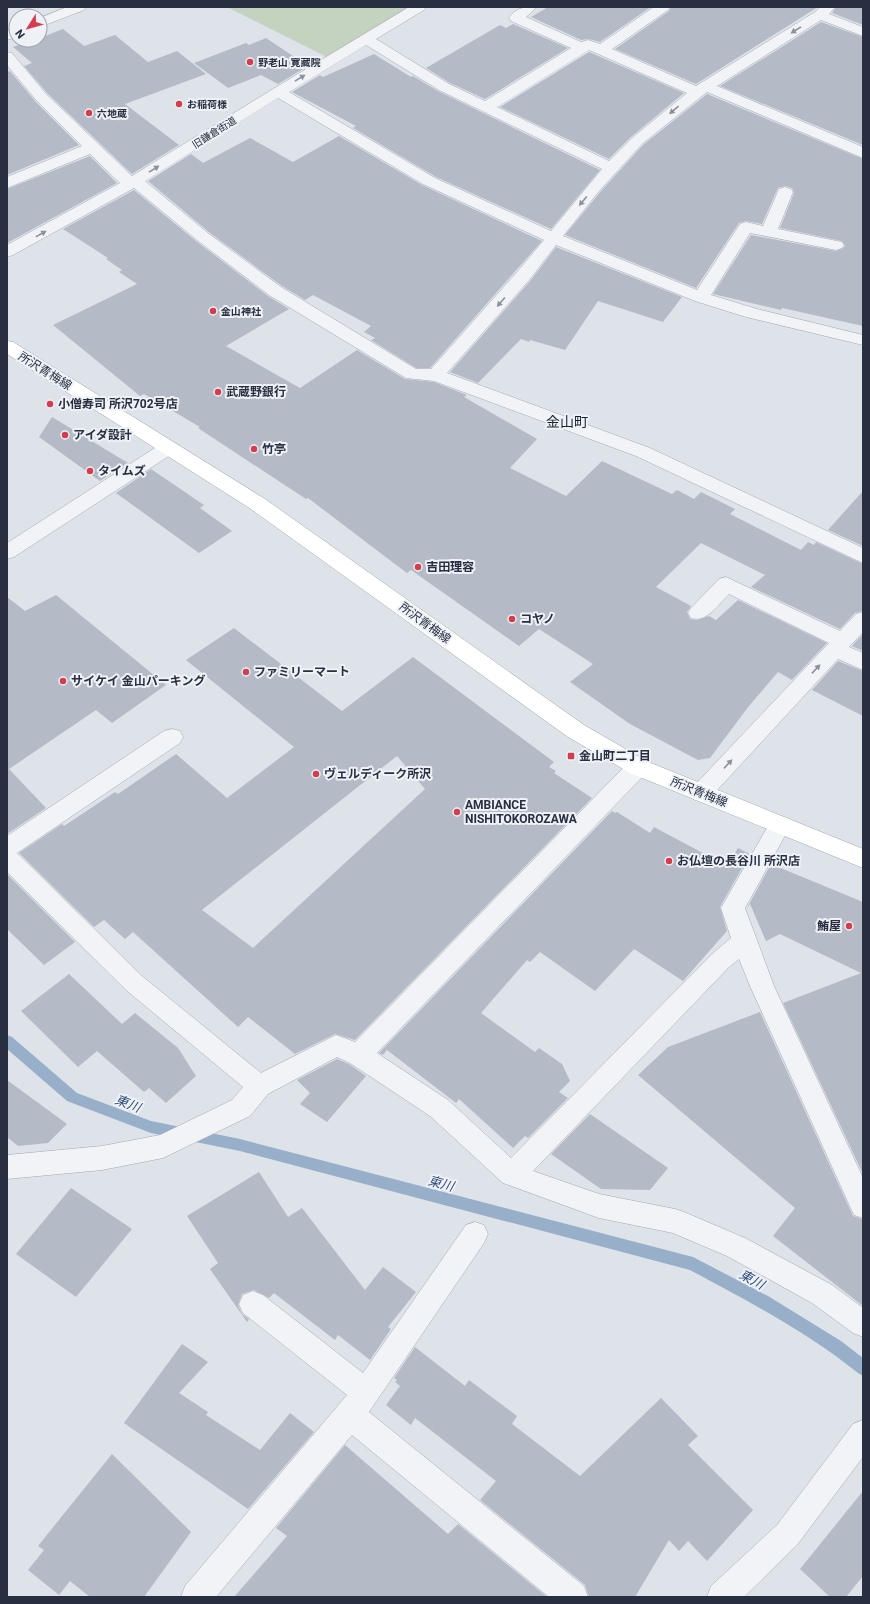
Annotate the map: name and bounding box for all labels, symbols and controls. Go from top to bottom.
north arrow [8,8,48,48]
one-way arrow [791,26,801,34]
text: N [13,27,28,41]
marker: 野老山 寛藏院 [245,57,255,67]
place label: 野老山 寛藏院 [258,57,321,68]
one-way arrow [294,75,306,82]
marker: お稲荷様 [174,99,184,109]
place label: お稲荷様 [187,99,227,110]
one-way arrow [669,105,680,114]
marker: 六地蔵 [84,108,94,118]
place label: 六地蔵 [97,108,127,119]
street label: 旧鎌倉街道 [190,115,238,150]
one-way arrow [148,166,160,173]
one-way arrow [578,196,587,207]
one-way arrow [35,230,47,237]
one-way arrow [497,297,506,308]
marker: 金山神社 [208,306,218,316]
place label: 金山神社 [221,306,262,317]
street label: 所沢青梅線 [16,349,74,393]
place label: 武蔵野銀行 [226,385,286,399]
marker: 武蔵野銀行 [213,387,223,397]
place label: 小僧寿司 所沢702号店 [58,397,178,411]
marker: 小僧寿司 所沢702号店 [45,399,55,409]
district label: 金山町 [546,414,588,430]
place label: アイダ設計 [73,428,132,442]
marker: アイダ設計 [60,430,70,440]
place label: 竹亭 [262,442,286,456]
marker: 竹亭 [249,444,259,454]
place label: タイムズ [98,464,146,478]
marker: タイムズ [85,466,95,476]
place label: 吉田理容 [426,560,474,574]
marker: 吉田理容 [413,562,423,572]
street label: 所沢青梅線 [397,600,453,646]
place label: コヤノ [520,612,555,626]
marker: コヤノ [507,614,517,624]
one-way arrow [811,664,821,674]
place label: ファミリーマート [254,665,350,679]
marker: ファミリーマート [241,667,251,677]
place label: サイケイ 金山パーキング [71,674,205,688]
marker: サイケイ 金山パーキング [58,676,68,686]
place label: 金山町二丁目 [579,749,651,763]
marker: 金山町二丁目 [566,751,576,761]
one-way arrow [723,759,732,769]
place label: ヴェルディーク所沢 [324,767,431,781]
marker: ヴェルディーク所沢 [311,769,321,779]
street label: 所沢青梅線 [669,774,729,810]
place label: AMBIANCE NISHITOKOROZAWA [465,798,578,826]
marker: AMBIANCE NISHITOKOROZAWA [452,807,462,817]
place label: お仏壇の長谷川 所沢店 [677,854,800,868]
marker: お仏壇の長谷川 所沢店 [664,856,674,866]
place label: 鮪屋 [817,919,841,933]
marker: 鮪屋 [844,921,854,931]
water label: 東川 [113,1092,145,1116]
water label: 東川 [426,1173,457,1195]
water label: 東川 [737,1267,769,1293]

